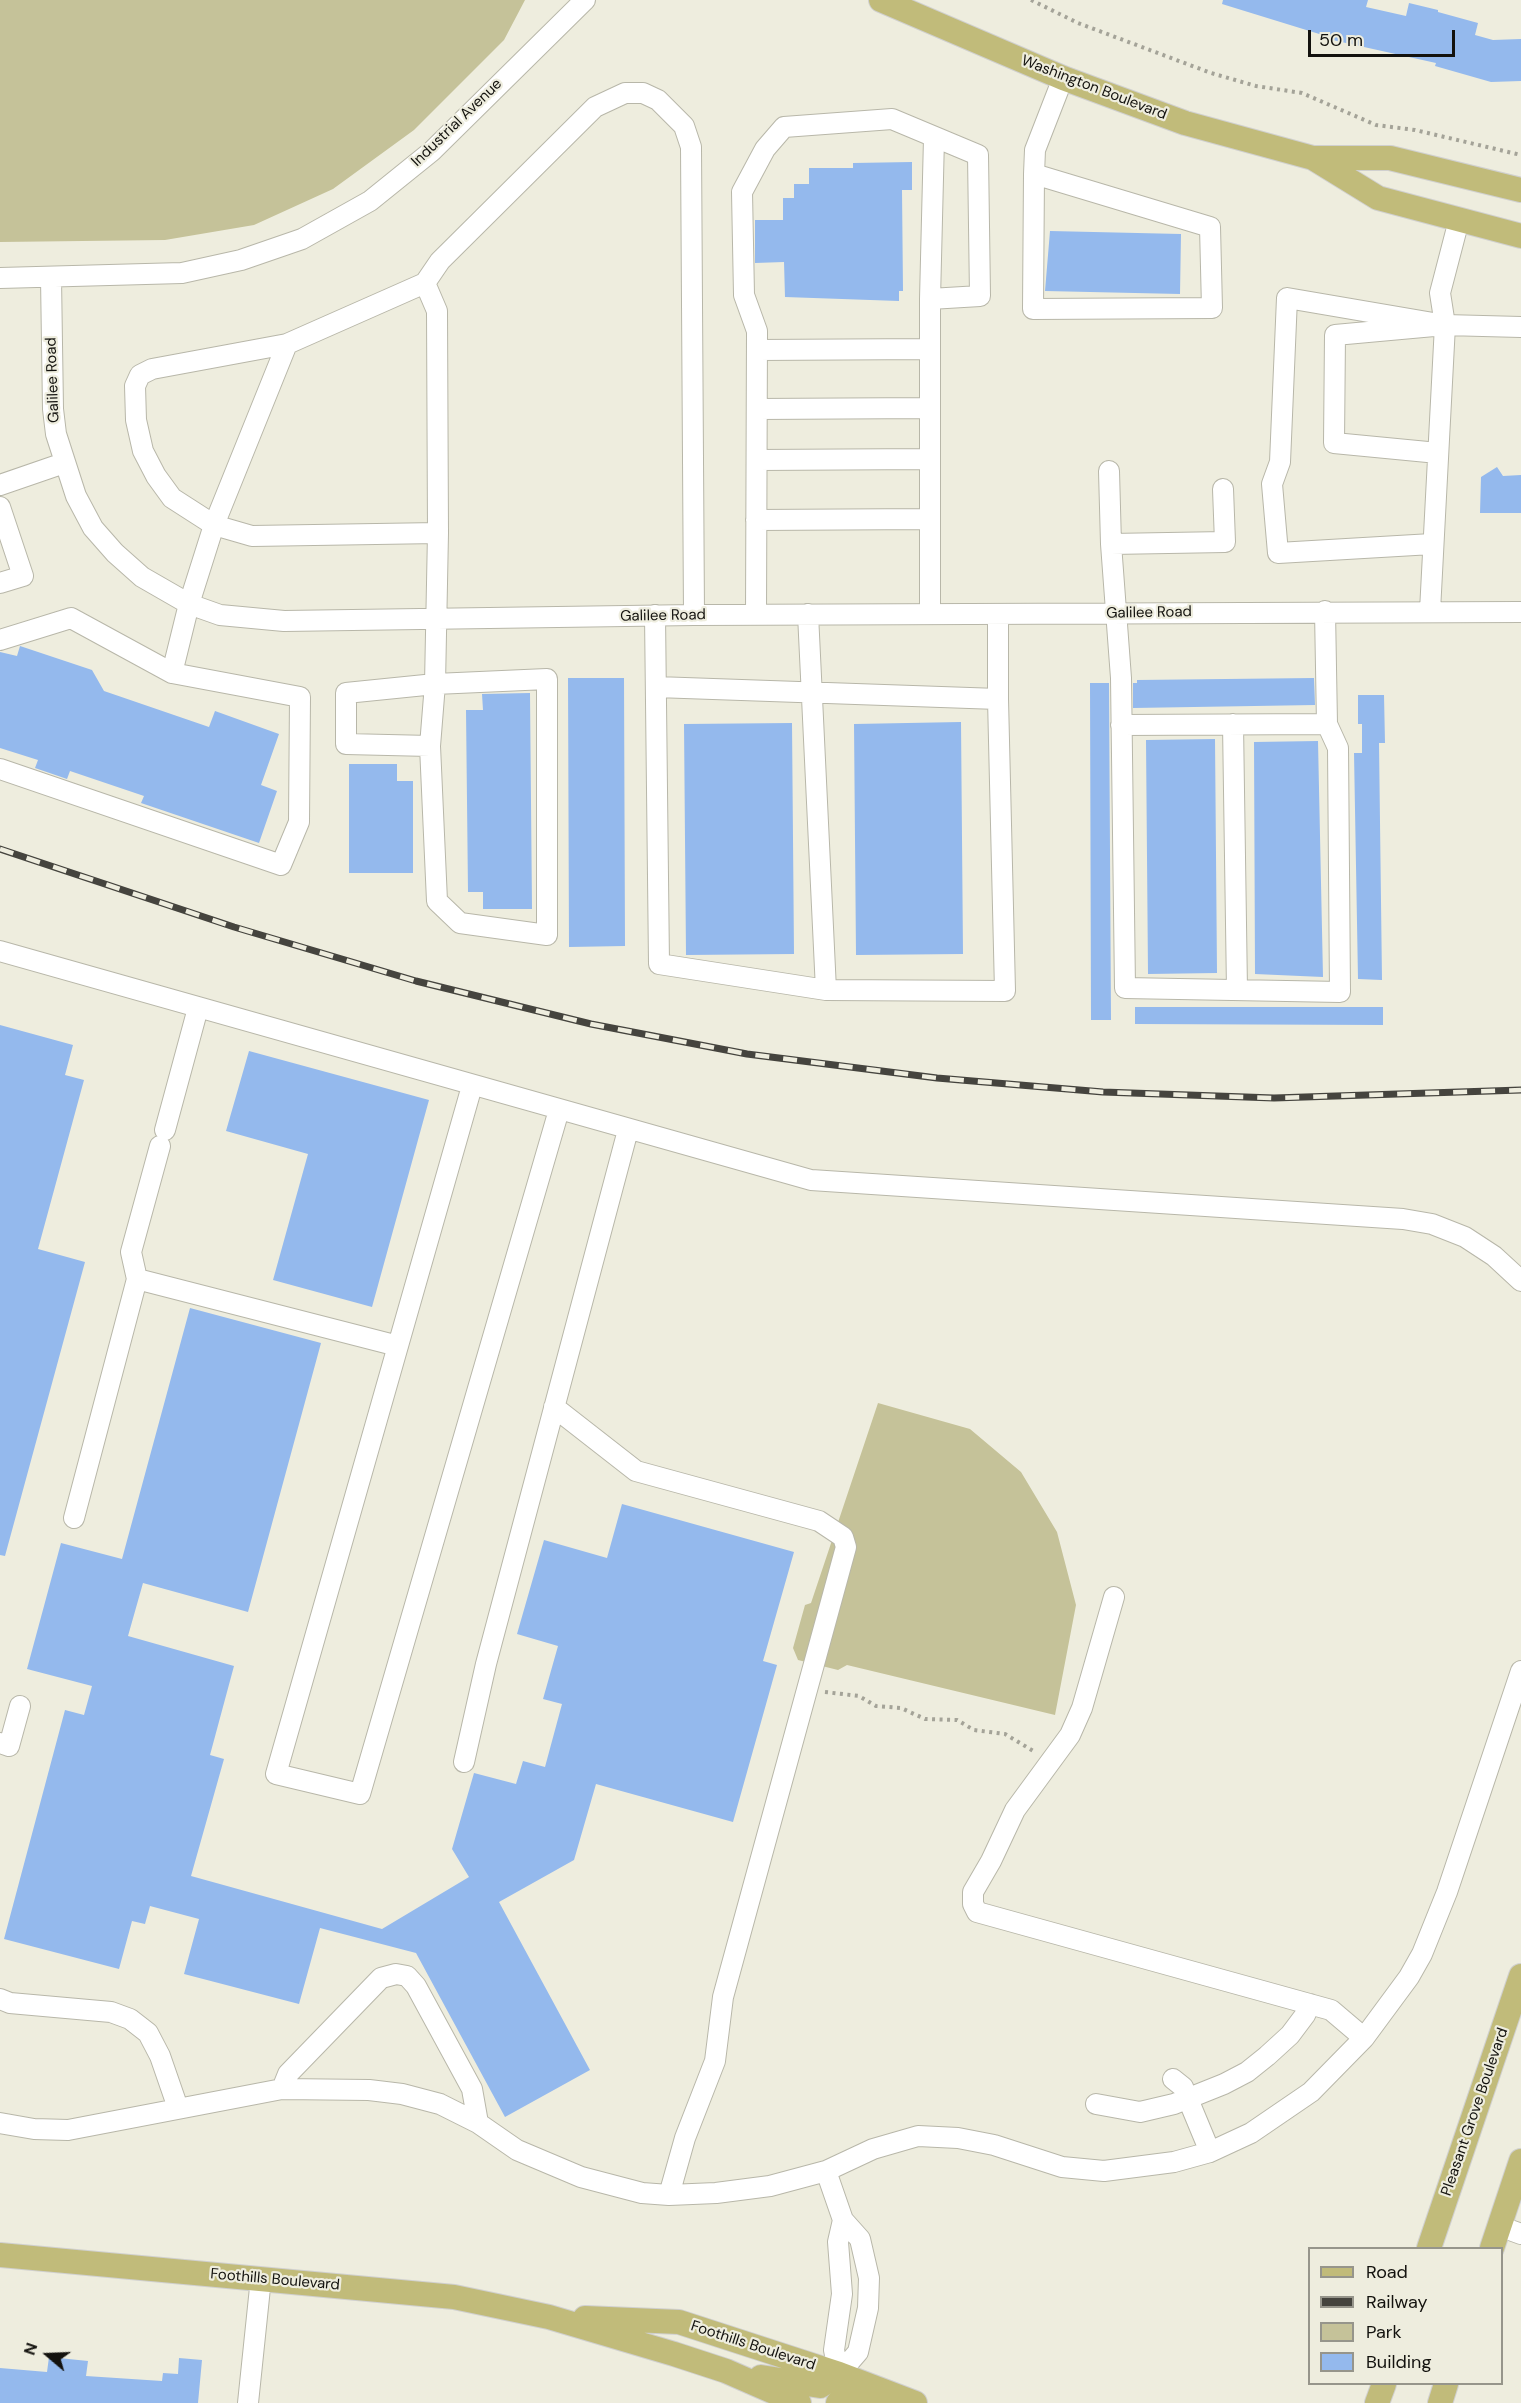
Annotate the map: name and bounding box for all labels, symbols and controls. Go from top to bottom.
scale bar [1311,18,1458,56]
text: 50 m [1319,28,1363,52]
street label: Washington Boulevard [1019,52,1169,124]
street label: Industrial Avenue [408,75,506,171]
street label: Galilee Road [43,337,63,423]
street label: Galilee Road [1106,603,1192,623]
street label: Galilee Road [620,606,706,626]
street label: Pleasant Grove Boulevard [1438,2026,1512,2198]
legend [1308,2247,1503,2385]
text: Road [1366,2260,1408,2284]
street label: Foothills Boulevard [209,2265,341,2295]
text: Railway [1366,2290,1428,2314]
street label: Foothills Boulevard [688,2317,818,2375]
text: Park [1366,2320,1402,2344]
north arrow [18,2325,78,2385]
text: N [19,2340,42,2358]
text: Building [1366,2350,1431,2374]

